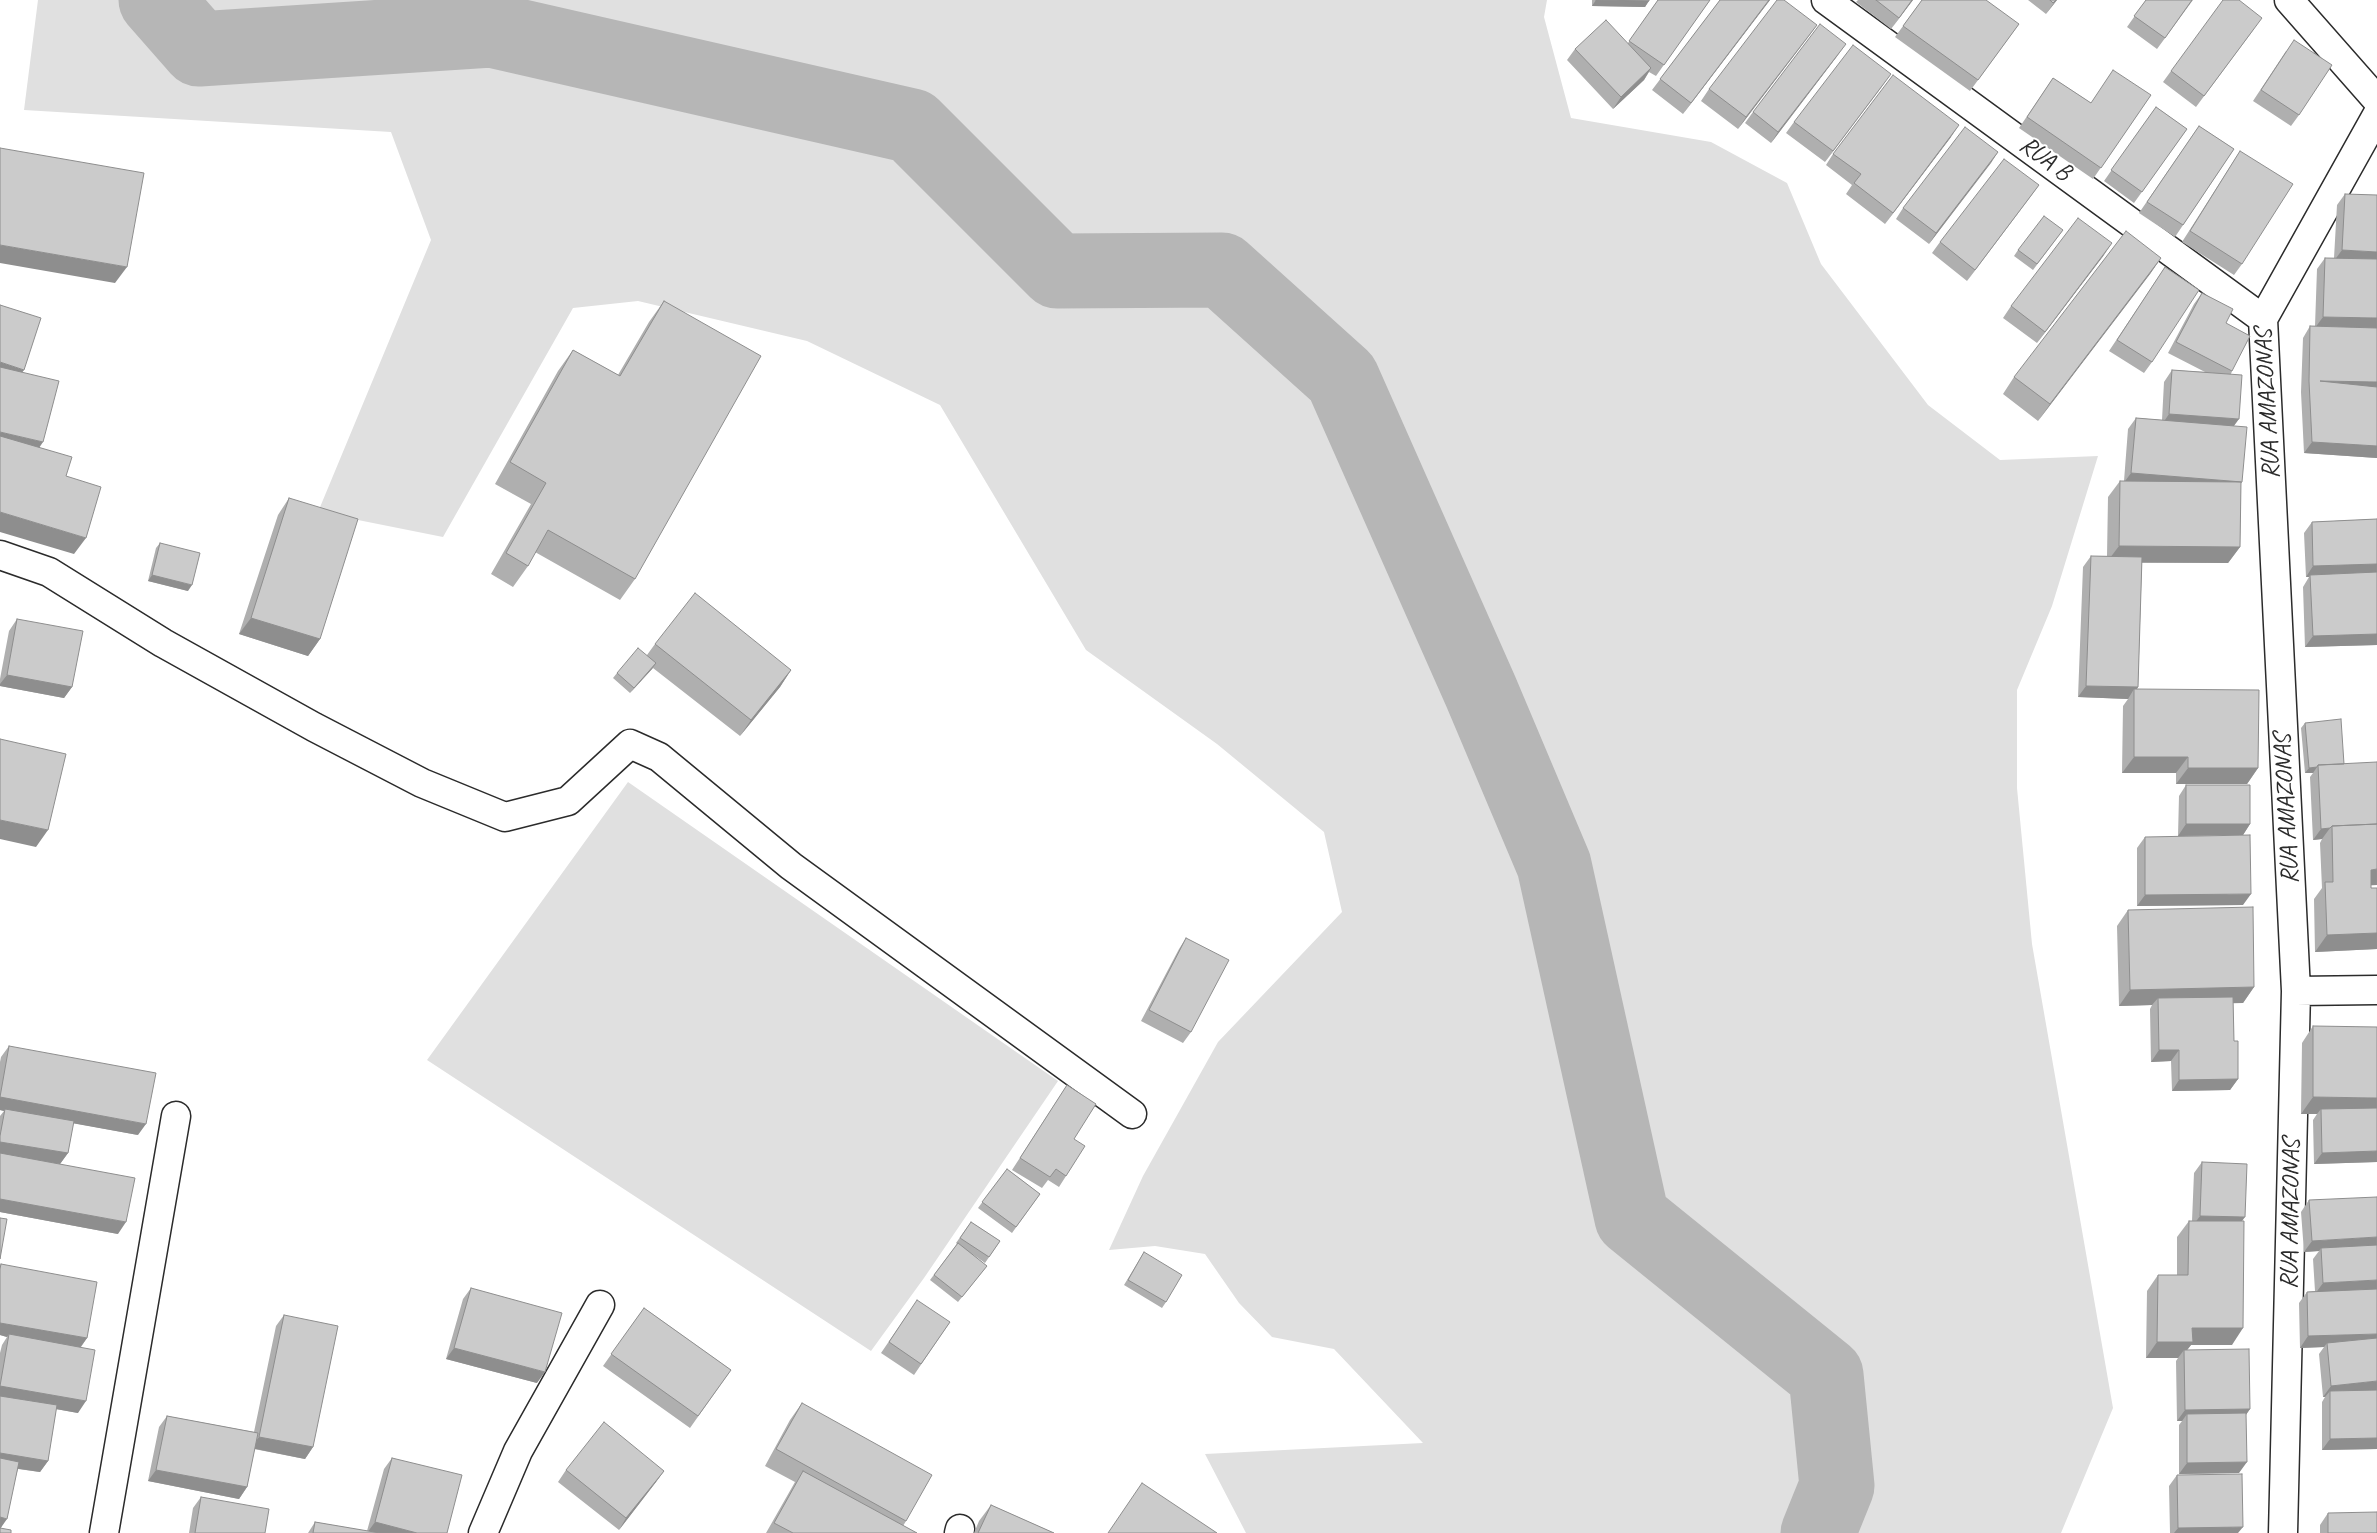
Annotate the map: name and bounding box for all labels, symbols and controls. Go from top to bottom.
street label: RUA B [2013,130,2077,188]
street label: RUA AMAZONAS [2249,328,2287,480]
street label: RUA AMAZONAS [2268,733,2306,885]
street label: RUA AMAZONAS [2275,1139,2307,1289]

